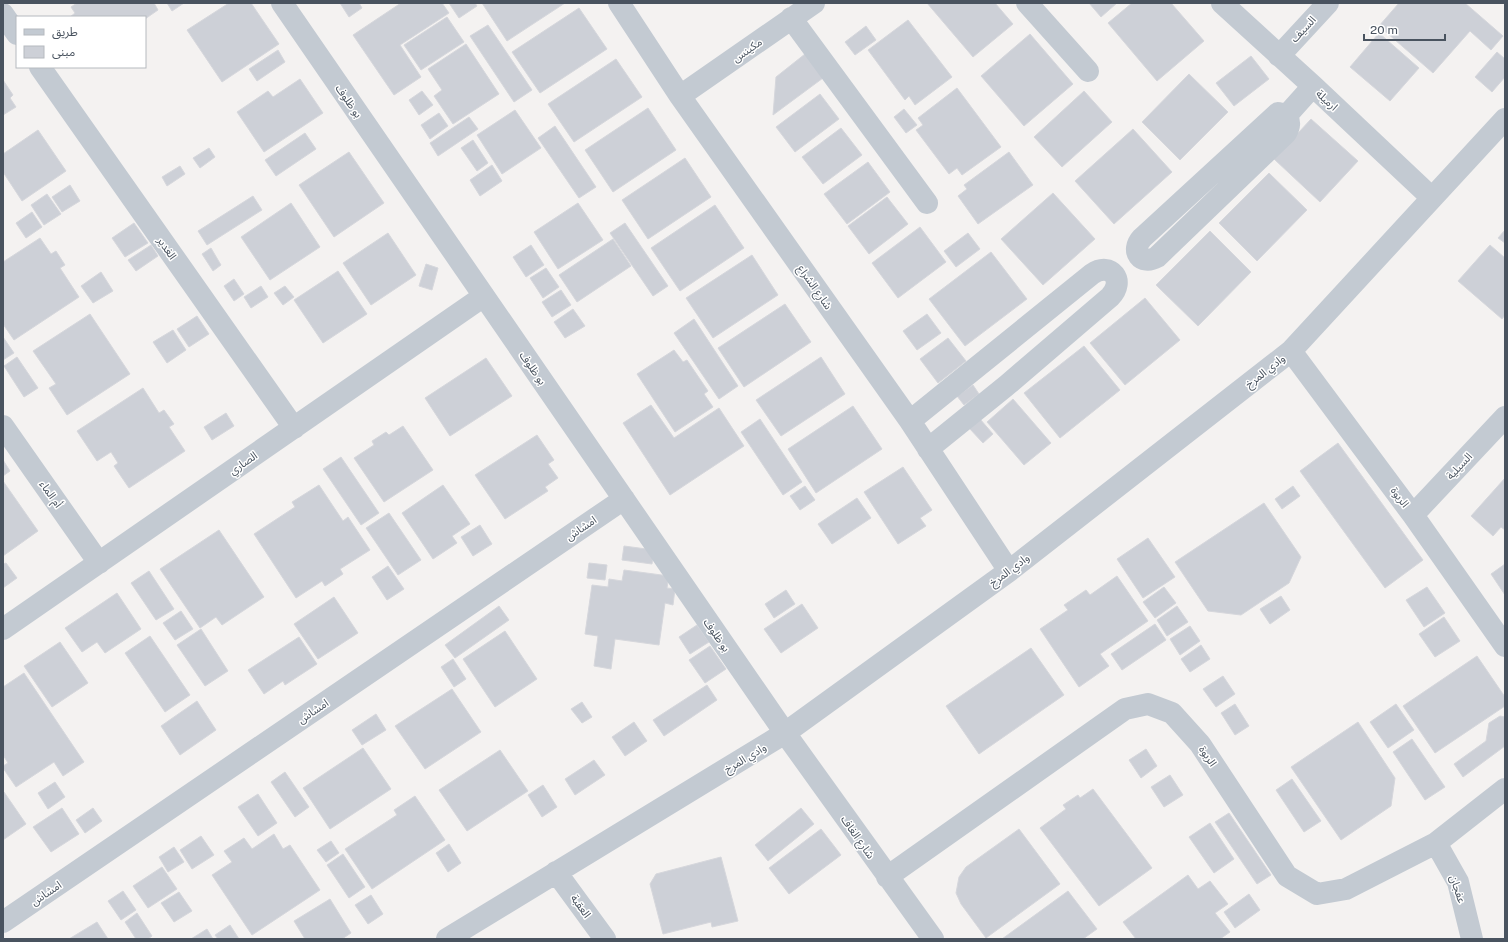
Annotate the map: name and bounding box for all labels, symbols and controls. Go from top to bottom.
street label: السيف [1288,14,1319,45]
legend [16,16,146,68]
scale bar [1364,16,1445,42]
text: 20 m [1370,23,1398,37]
text: طريق [52,25,78,40]
street label: مكينس [730,35,765,65]
text: مبنى [52,45,75,59]
street label: بو ظلوف [332,82,365,120]
street label: ارميلة [1313,87,1340,114]
street label: الغدير [154,234,179,262]
street label: شارع الشراع [794,263,835,313]
street label: بو ظلوف [516,349,549,387]
street label: وادي المرخ [1243,352,1289,393]
street label: الصاري [227,449,261,480]
street label: السيلية [1444,450,1475,482]
street label: أم الماء [36,478,65,511]
street label: الربوة [1388,485,1411,510]
street label: امشاش [563,513,599,543]
street label: وادي المرخ [987,551,1034,592]
street label: بو ظلوف [700,616,733,654]
street label: امشاش [295,696,331,726]
street label: وادي المرخ [722,741,770,778]
street label: الربوة [1196,743,1219,769]
street label: شارع الغاف [837,813,877,862]
street label: عفجان [1447,873,1468,905]
street label: امشاش [28,878,64,908]
street label: العقبة [568,892,593,921]

